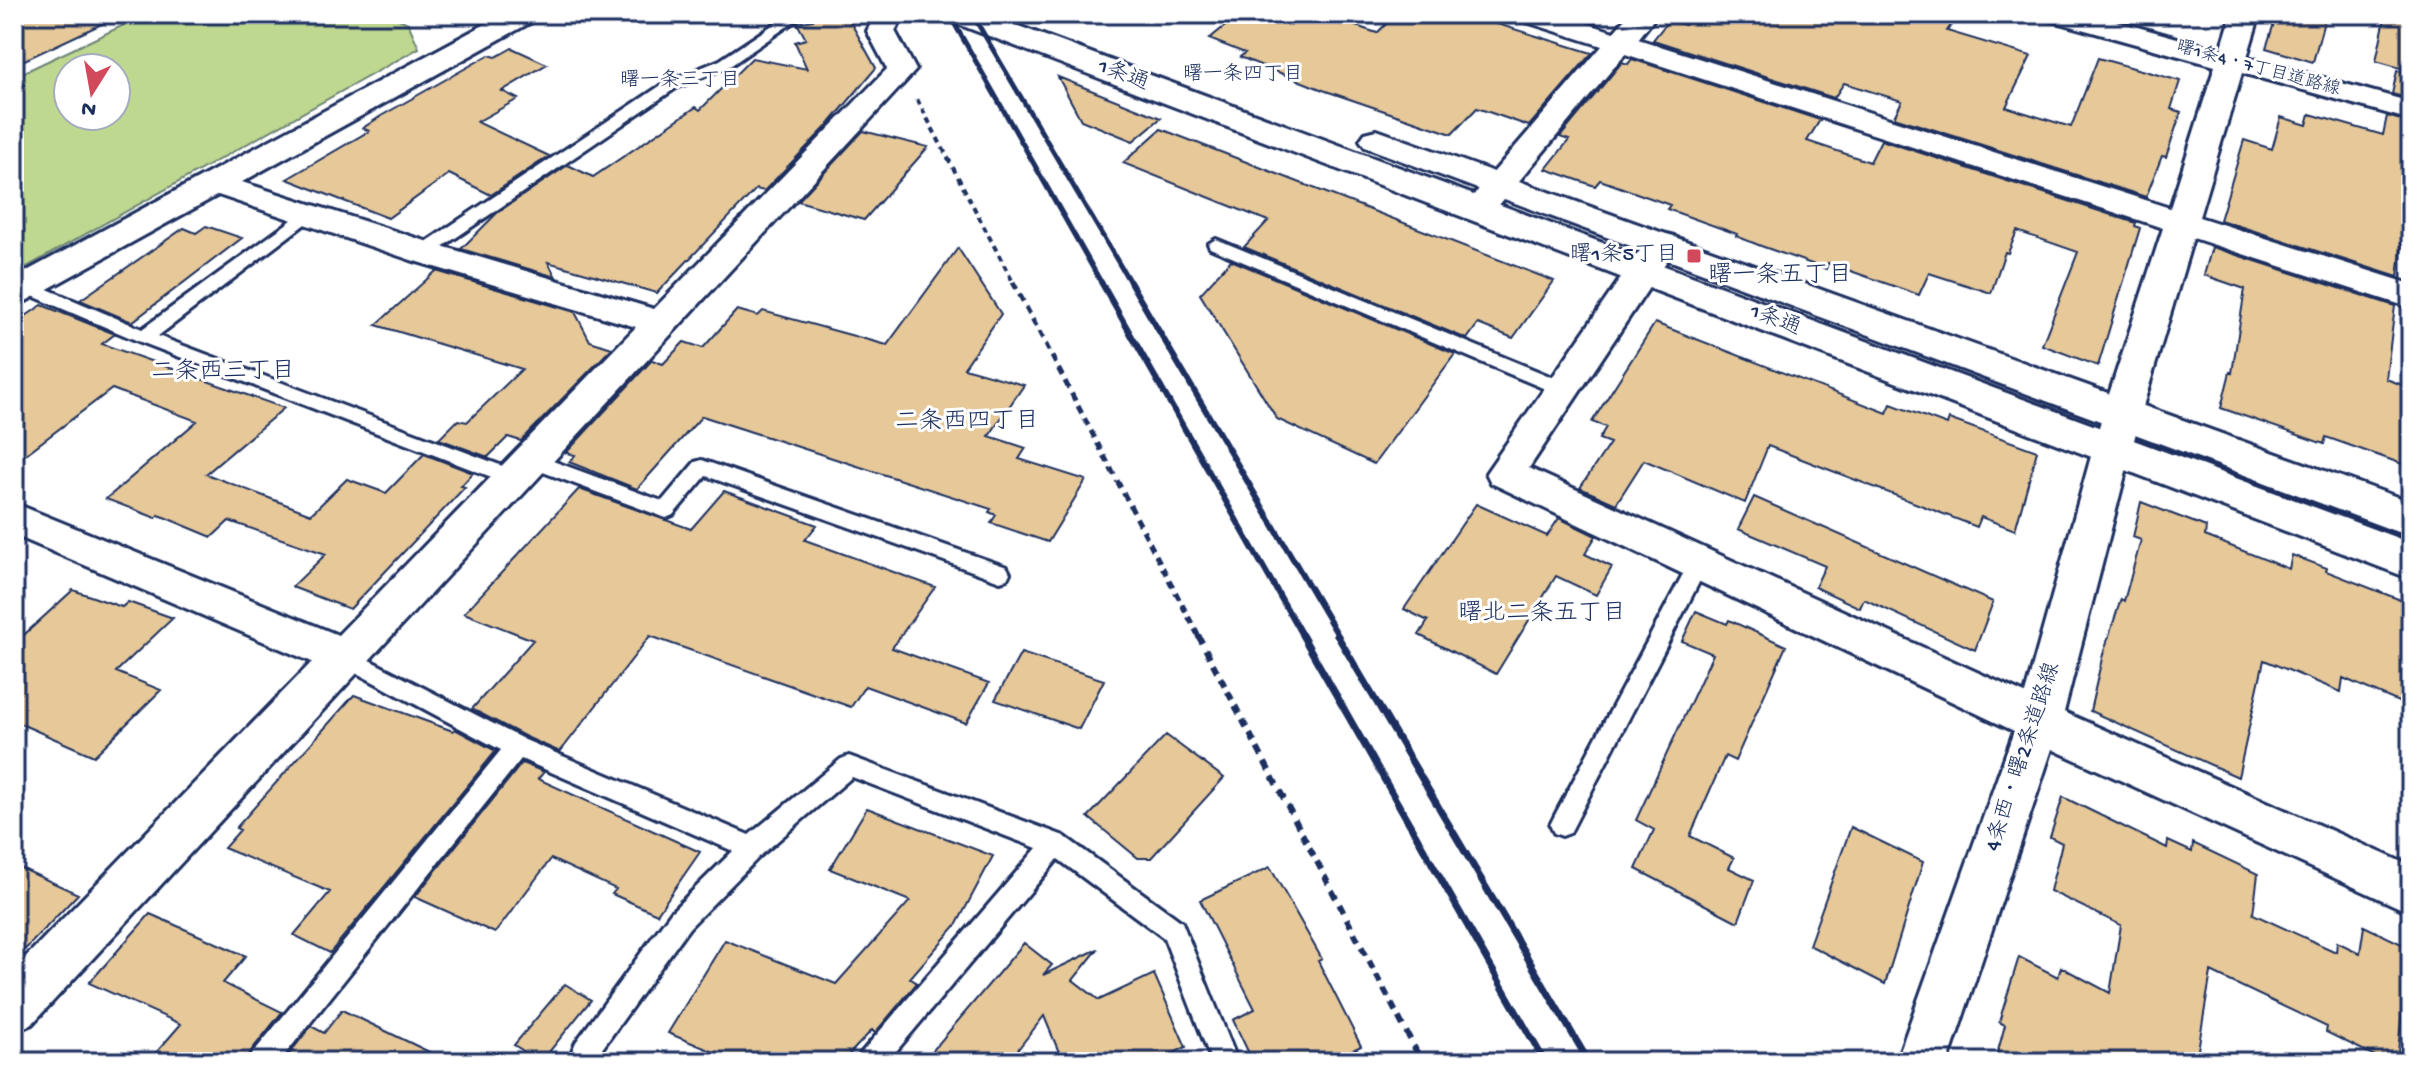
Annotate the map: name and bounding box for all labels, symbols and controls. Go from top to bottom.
street label: 曙1条4・7丁目道路線 [2174,36,2343,101]
north arrow [52,52,132,132]
street label: 1条通 [1093,53,1153,98]
district label: 曙一条四丁目 [1183,62,1303,87]
district label: 曙一条三丁目 [620,68,740,93]
text: N [79,94,98,122]
place label: 曙1条5丁目 [1570,242,1678,269]
marker: 曙1条5丁目 [1685,247,1703,265]
district label: 曙一条五丁目 [1708,262,1852,291]
street label: 1条通 [1745,298,1805,343]
district label: 二条西三丁目 [151,358,295,387]
district label: 二条西四丁目 [895,408,1039,437]
district label: 曙北二条五丁目 [1458,600,1626,629]
street label: 4条西・曙2条道路線 [1980,659,2067,855]

